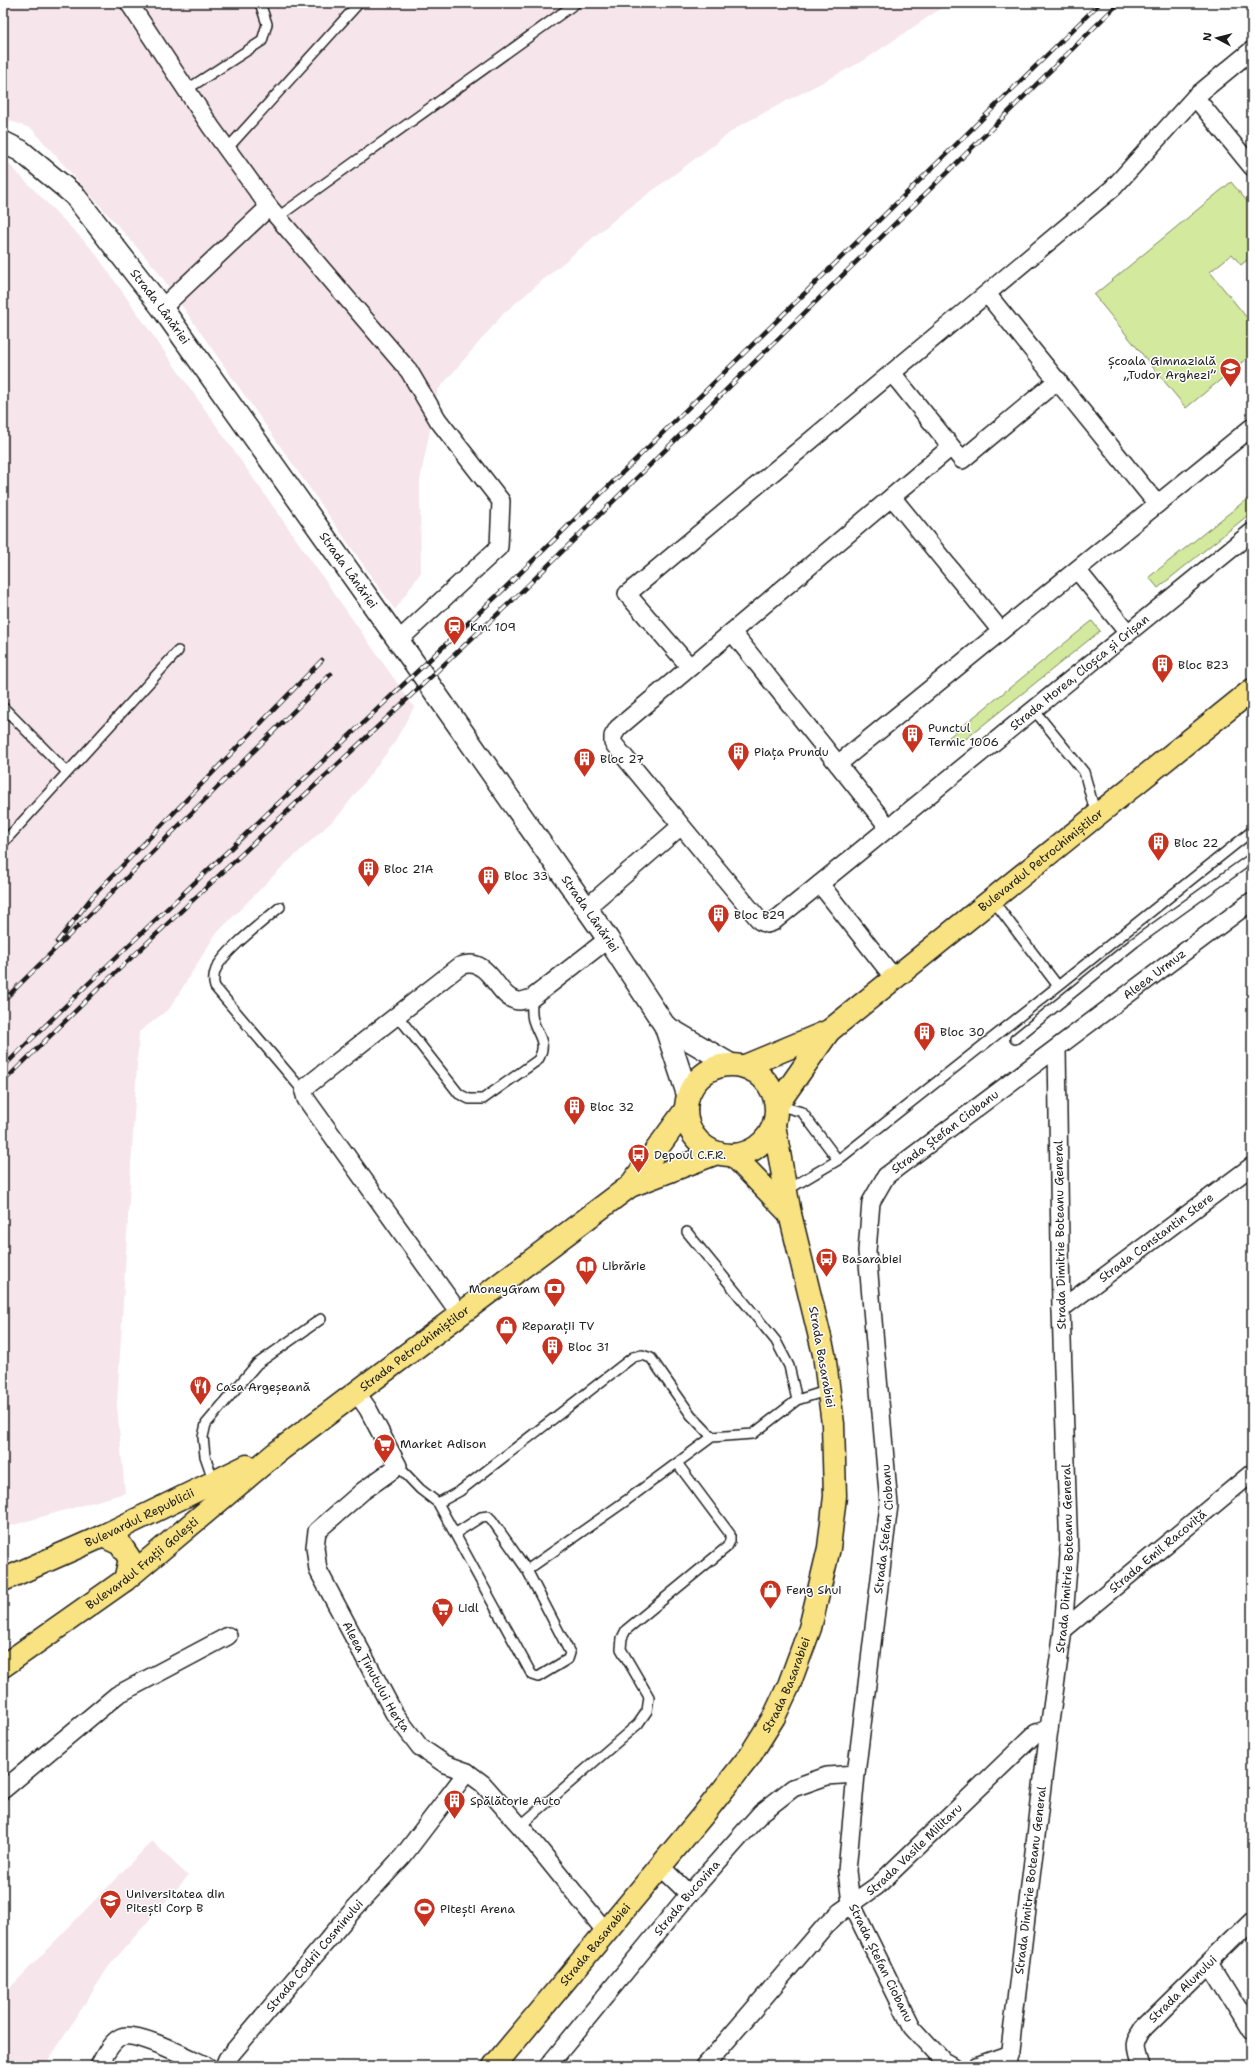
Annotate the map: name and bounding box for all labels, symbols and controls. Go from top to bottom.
north arrow [1197,18,1237,58]
text: N [1200,31,1216,42]
street label: Strada Lânăriei [127,266,193,348]
place label: Școala Gimnazială „Tudor Arghezi” [1108,353,1217,383]
school or university icon: Școala Gimnazială „Tudor Arghezi” [1218,355,1244,388]
street label: Strada Lânăriei [316,529,381,612]
street label: Strada Horea, Cloșca și Crișan [1006,611,1152,734]
station icon: Km. 109 [441,614,467,647]
place label: Km. 109 [470,619,516,635]
building icon: Bloc B23 [1149,652,1175,685]
place label: Bloc B23 [1178,657,1229,673]
place label: Punctul Termic 1006 [928,720,999,750]
building icon: Punctul Termic 1006 [899,722,925,755]
building icon: Piața Prundu [725,739,751,772]
place label: Piața Prundu [754,744,829,760]
building icon: Bloc 27 [572,746,598,779]
place label: Bloc 27 [600,751,644,767]
street label: Bulevardul Petrochimiștilor [975,805,1107,915]
building icon: Bloc 22 [1145,830,1171,863]
place label: Bloc 22 [1174,835,1218,851]
building icon: Bloc 21A [355,856,381,889]
place label: Bloc 21A [384,861,434,877]
building icon: Bloc 33 [475,863,501,896]
place label: Bloc 33 [504,868,548,884]
street label: Strada Lânăriei [558,872,622,955]
building icon: Bloc B29 [705,902,731,935]
place label: Bloc B29 [734,907,785,923]
street label: Aleea Urmuz [1120,946,1189,1003]
building icon: Bloc 30 [912,1019,938,1052]
place label: Bloc 30 [940,1024,985,1040]
street label: Strada Ștefan Ciobanu [888,1086,1002,1177]
building icon: Bloc 32 [561,1094,587,1127]
place label: Bloc 32 [590,1099,634,1115]
street label: Strada Dimitrie Boteanu General [1050,1140,1070,1330]
bus stop icon: Depoul C.F.R. [625,1142,651,1175]
place label: Depoul C.F.R. [654,1147,726,1163]
street label: Strada Constantin Stere [1096,1189,1217,1286]
bus stop icon: Basarabiei [814,1246,840,1279]
place label: Basarabiei [842,1251,902,1267]
library icon: Librărie [573,1253,599,1286]
place label: Librărie [602,1258,646,1274]
bank icon: MoneyGram [542,1276,568,1309]
place label: MoneyGram [469,1281,540,1297]
street label: Strada Petrochimiștilor [356,1302,473,1395]
street label: Strada Basarabiei [805,1305,839,1409]
shop icon: Reparații TV [494,1313,520,1346]
place label: Reparații TV [522,1318,594,1334]
building icon: Bloc 31 [539,1334,565,1367]
place label: Bloc 31 [568,1339,609,1355]
restaurant icon: Casa Argeșeană [187,1374,213,1407]
place label: Casa Argeșeană [216,1379,311,1395]
supermarket icon: Market Adison [371,1431,397,1464]
place label: Market Adison [400,1436,486,1452]
street label: Strada Ștefan Ciobanu [870,1463,897,1595]
street label: Strada Dimitrie Boteanu General [1052,1463,1077,1654]
street label: Bulevardul Republicii [82,1485,197,1551]
street label: Strada Emil Racoviță [1106,1506,1210,1597]
street label: Bulevardul Frații Golești [83,1514,202,1613]
shop icon: Feng Shui [757,1577,783,1610]
place label: Feng Shui [786,1582,842,1598]
supermarket icon: Lidl [430,1595,456,1628]
place label: Lidl [458,1600,479,1616]
street label: Aleea Ținutului Herța [339,1619,414,1736]
street label: Strada Basarabiei [758,1635,814,1736]
street label: Strada Dimitrie Boteanu General [1011,1785,1050,1975]
building icon: Spălătorie Auto [441,1788,467,1821]
place label: Spălătorie Auto [470,1793,561,1809]
street label: Strada Vasile Militaru [863,1800,966,1899]
street label: Strada Bucovina [650,1856,724,1939]
place label: Universitatea din Pitești Corp B [126,1886,225,1916]
school or university icon: Universitatea din Pitești Corp B [98,1888,124,1921]
street label: Strada Codrii Cosminului [262,1896,367,2015]
sports icon: Pitești Arena [412,1896,438,1929]
street label: Strada Basarabiei [556,1900,634,1989]
place label: Pitești Arena [440,1901,515,1917]
street label: Strada Ștefan Ciobanu [845,1901,917,2025]
street label: Strada Alunului [1145,1952,1220,2026]

